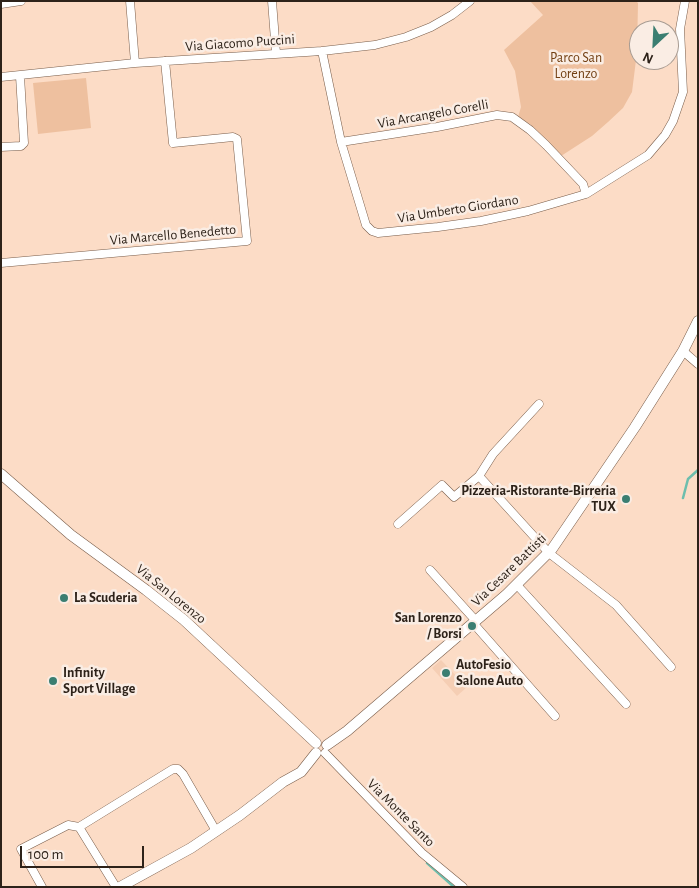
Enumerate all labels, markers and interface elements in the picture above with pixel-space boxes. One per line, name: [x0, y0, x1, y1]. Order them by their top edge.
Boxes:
north arrow: [629, 20, 679, 70]
street label: Via Giacomo Puccini: [185, 31, 295, 55]
text: N: [641, 49, 655, 66]
park label: Parco San Lorenzo: [550, 50, 602, 82]
street label: Via Arcangelo Corelli: [376, 96, 490, 132]
street label: Via Umberto Giordano: [396, 191, 520, 227]
street label: Via Marcello Benedetto: [109, 221, 237, 249]
place label: Pizzeria-Ristorante-Birreria TUX: [461, 483, 616, 516]
marker: Pizzeria-Ristorante-Birreria TUX: [620, 493, 632, 505]
street label: Via Cesare Battisti: [468, 530, 550, 610]
street label: Via San Lorenzo: [133, 561, 209, 627]
place label: La Scuderia: [74, 590, 138, 606]
marker: La Scuderia: [58, 592, 70, 604]
place label: San Lorenzo / Borsi: [395, 610, 462, 642]
marker: San Lorenzo / Borsi: [466, 620, 478, 632]
place label: AutoFesio Salone Auto: [456, 657, 523, 690]
place label: Infinity Sport Village: [63, 665, 135, 698]
marker: AutoFesio Salone Auto: [440, 667, 452, 679]
marker: Infinity Sport Village: [47, 675, 59, 687]
street label: Via Monte Santo: [364, 776, 438, 850]
scale bar: [22, 836, 146, 868]
text: 100 m: [28, 847, 63, 862]

